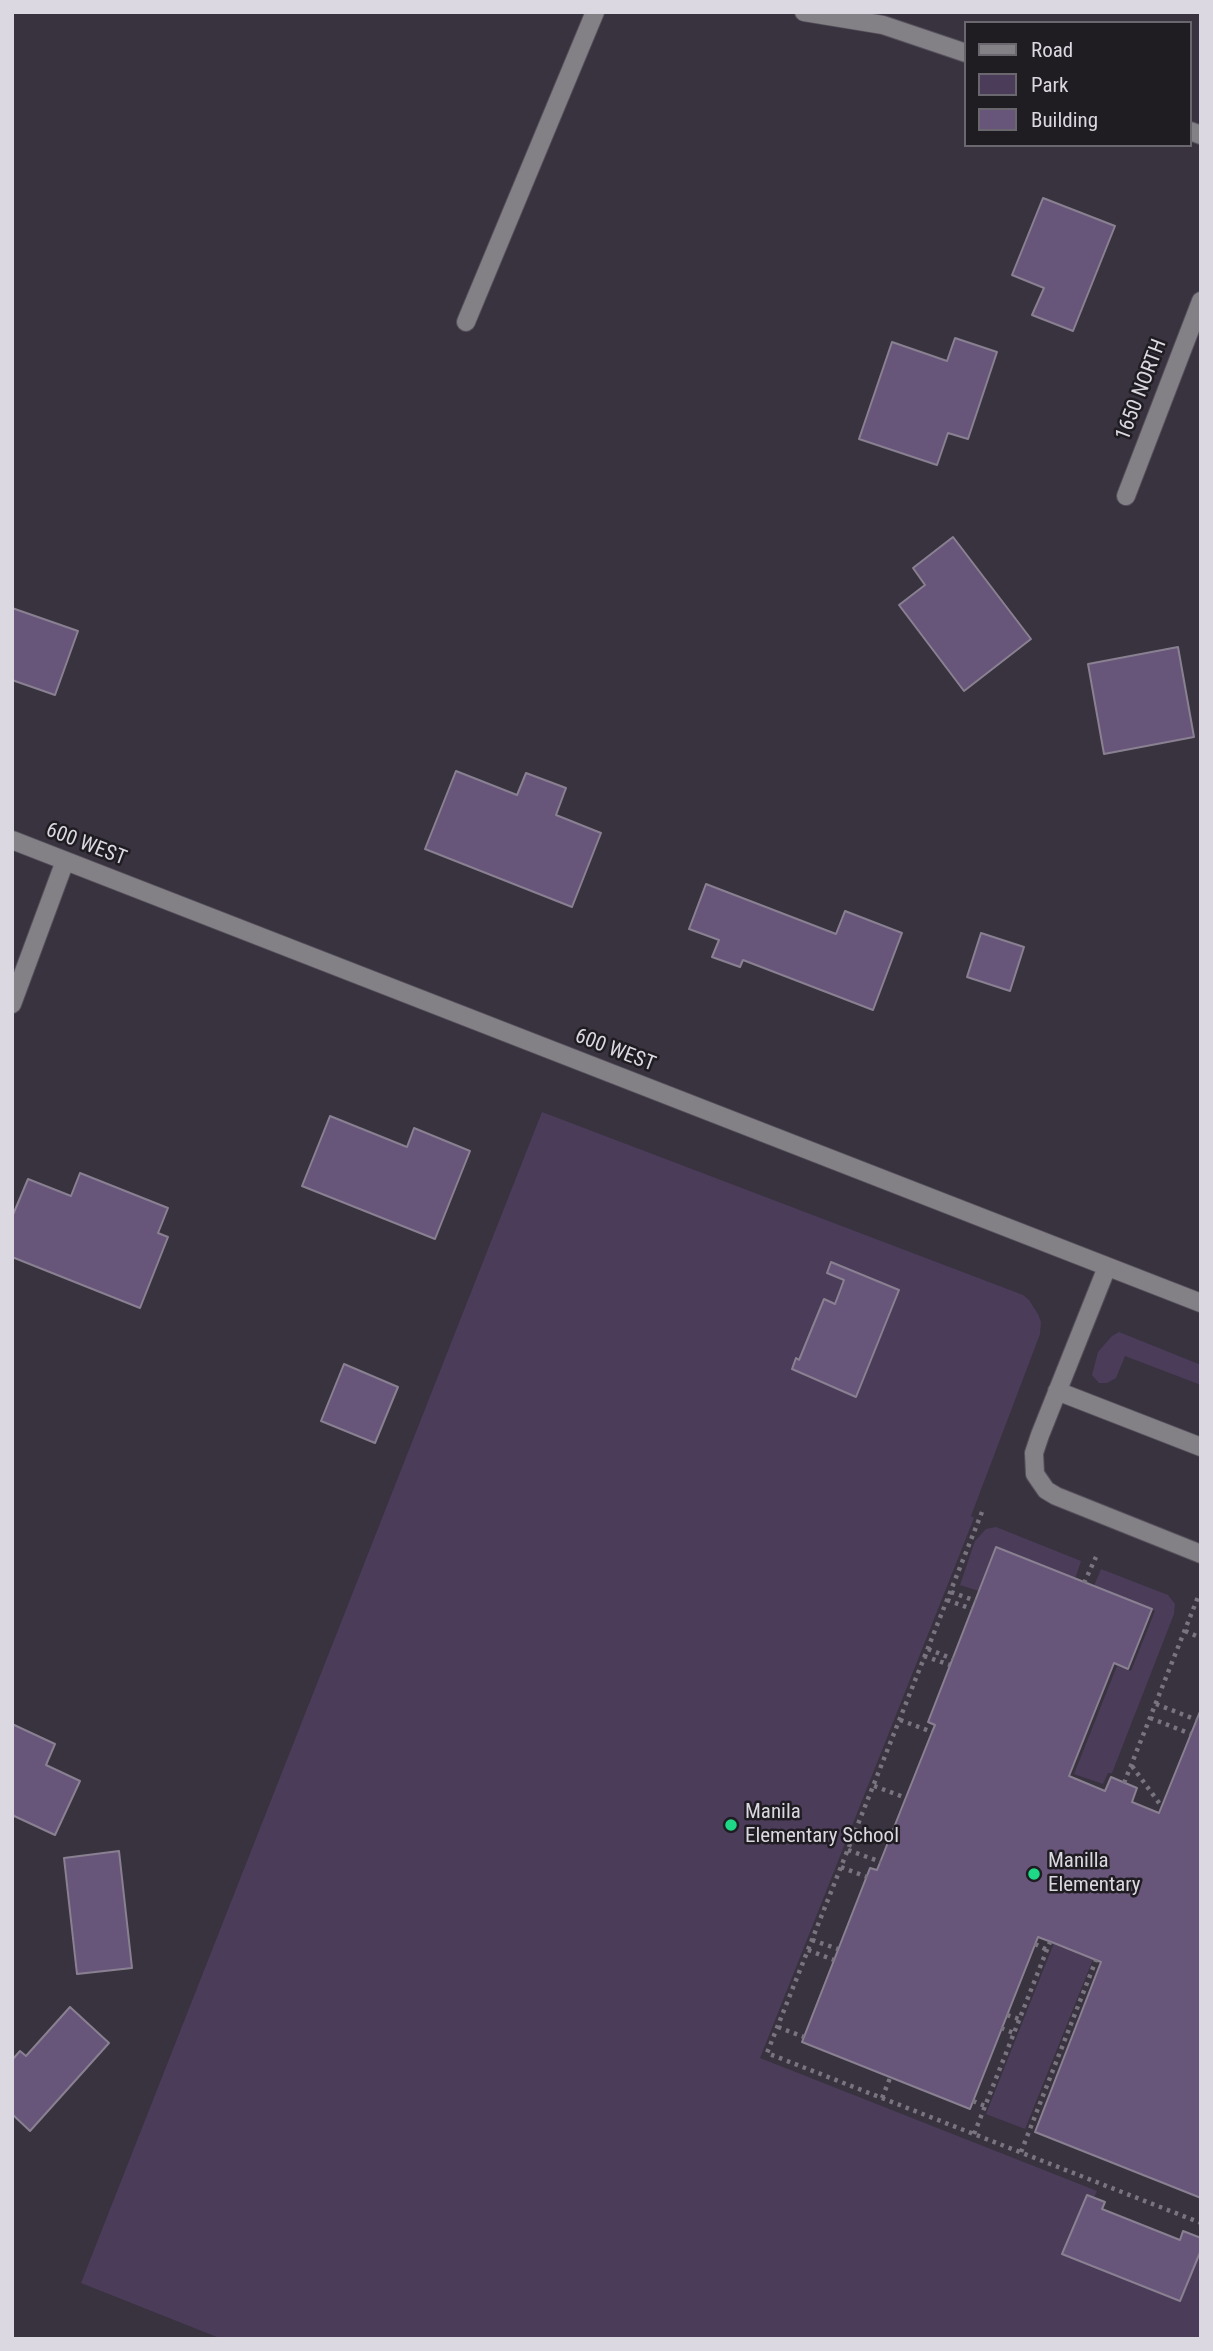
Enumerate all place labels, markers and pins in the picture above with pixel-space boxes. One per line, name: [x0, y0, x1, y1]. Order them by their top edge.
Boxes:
place label: Manila Elementary School: [745, 1800, 899, 1850]
marker: Manila Elementary School: [723, 1817, 739, 1833]
place label: Manilla Elementary: [1048, 1849, 1141, 1899]
marker: Manilla Elementary: [1026, 1866, 1042, 1882]

